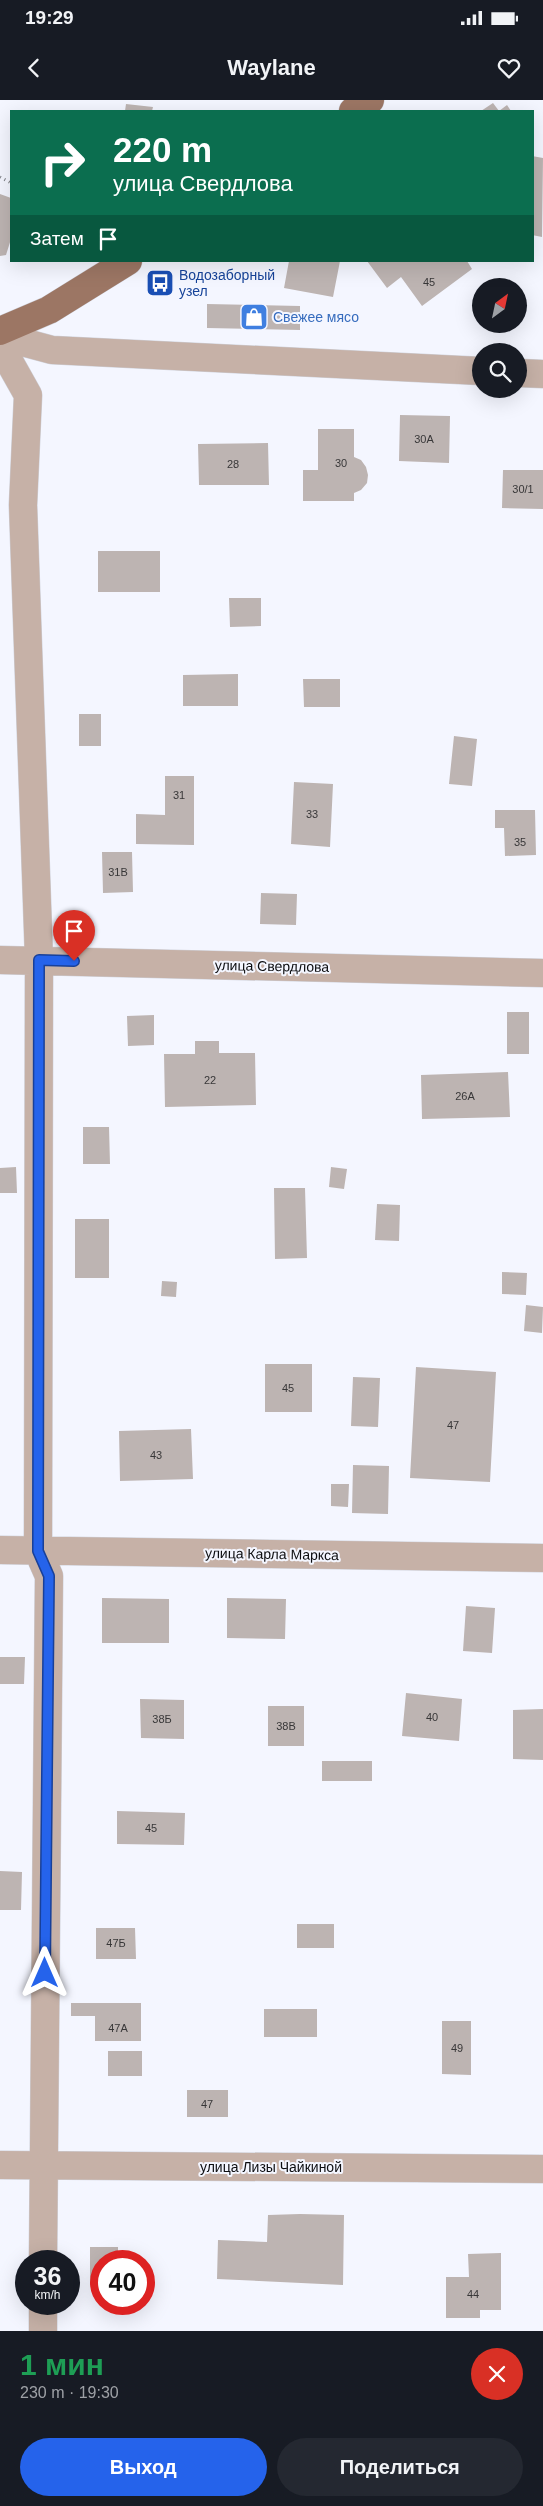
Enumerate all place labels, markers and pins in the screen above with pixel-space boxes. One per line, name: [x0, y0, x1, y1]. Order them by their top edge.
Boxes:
place label: Водозаборный узел: [179, 267, 275, 299]
bus stop icon: Водозаборный узел: [145, 268, 175, 298]
shop icon: Свежее мясо: [239, 302, 269, 332]
place label: Свежее мясо: [273, 309, 359, 325]
pin: [53, 910, 95, 961]

